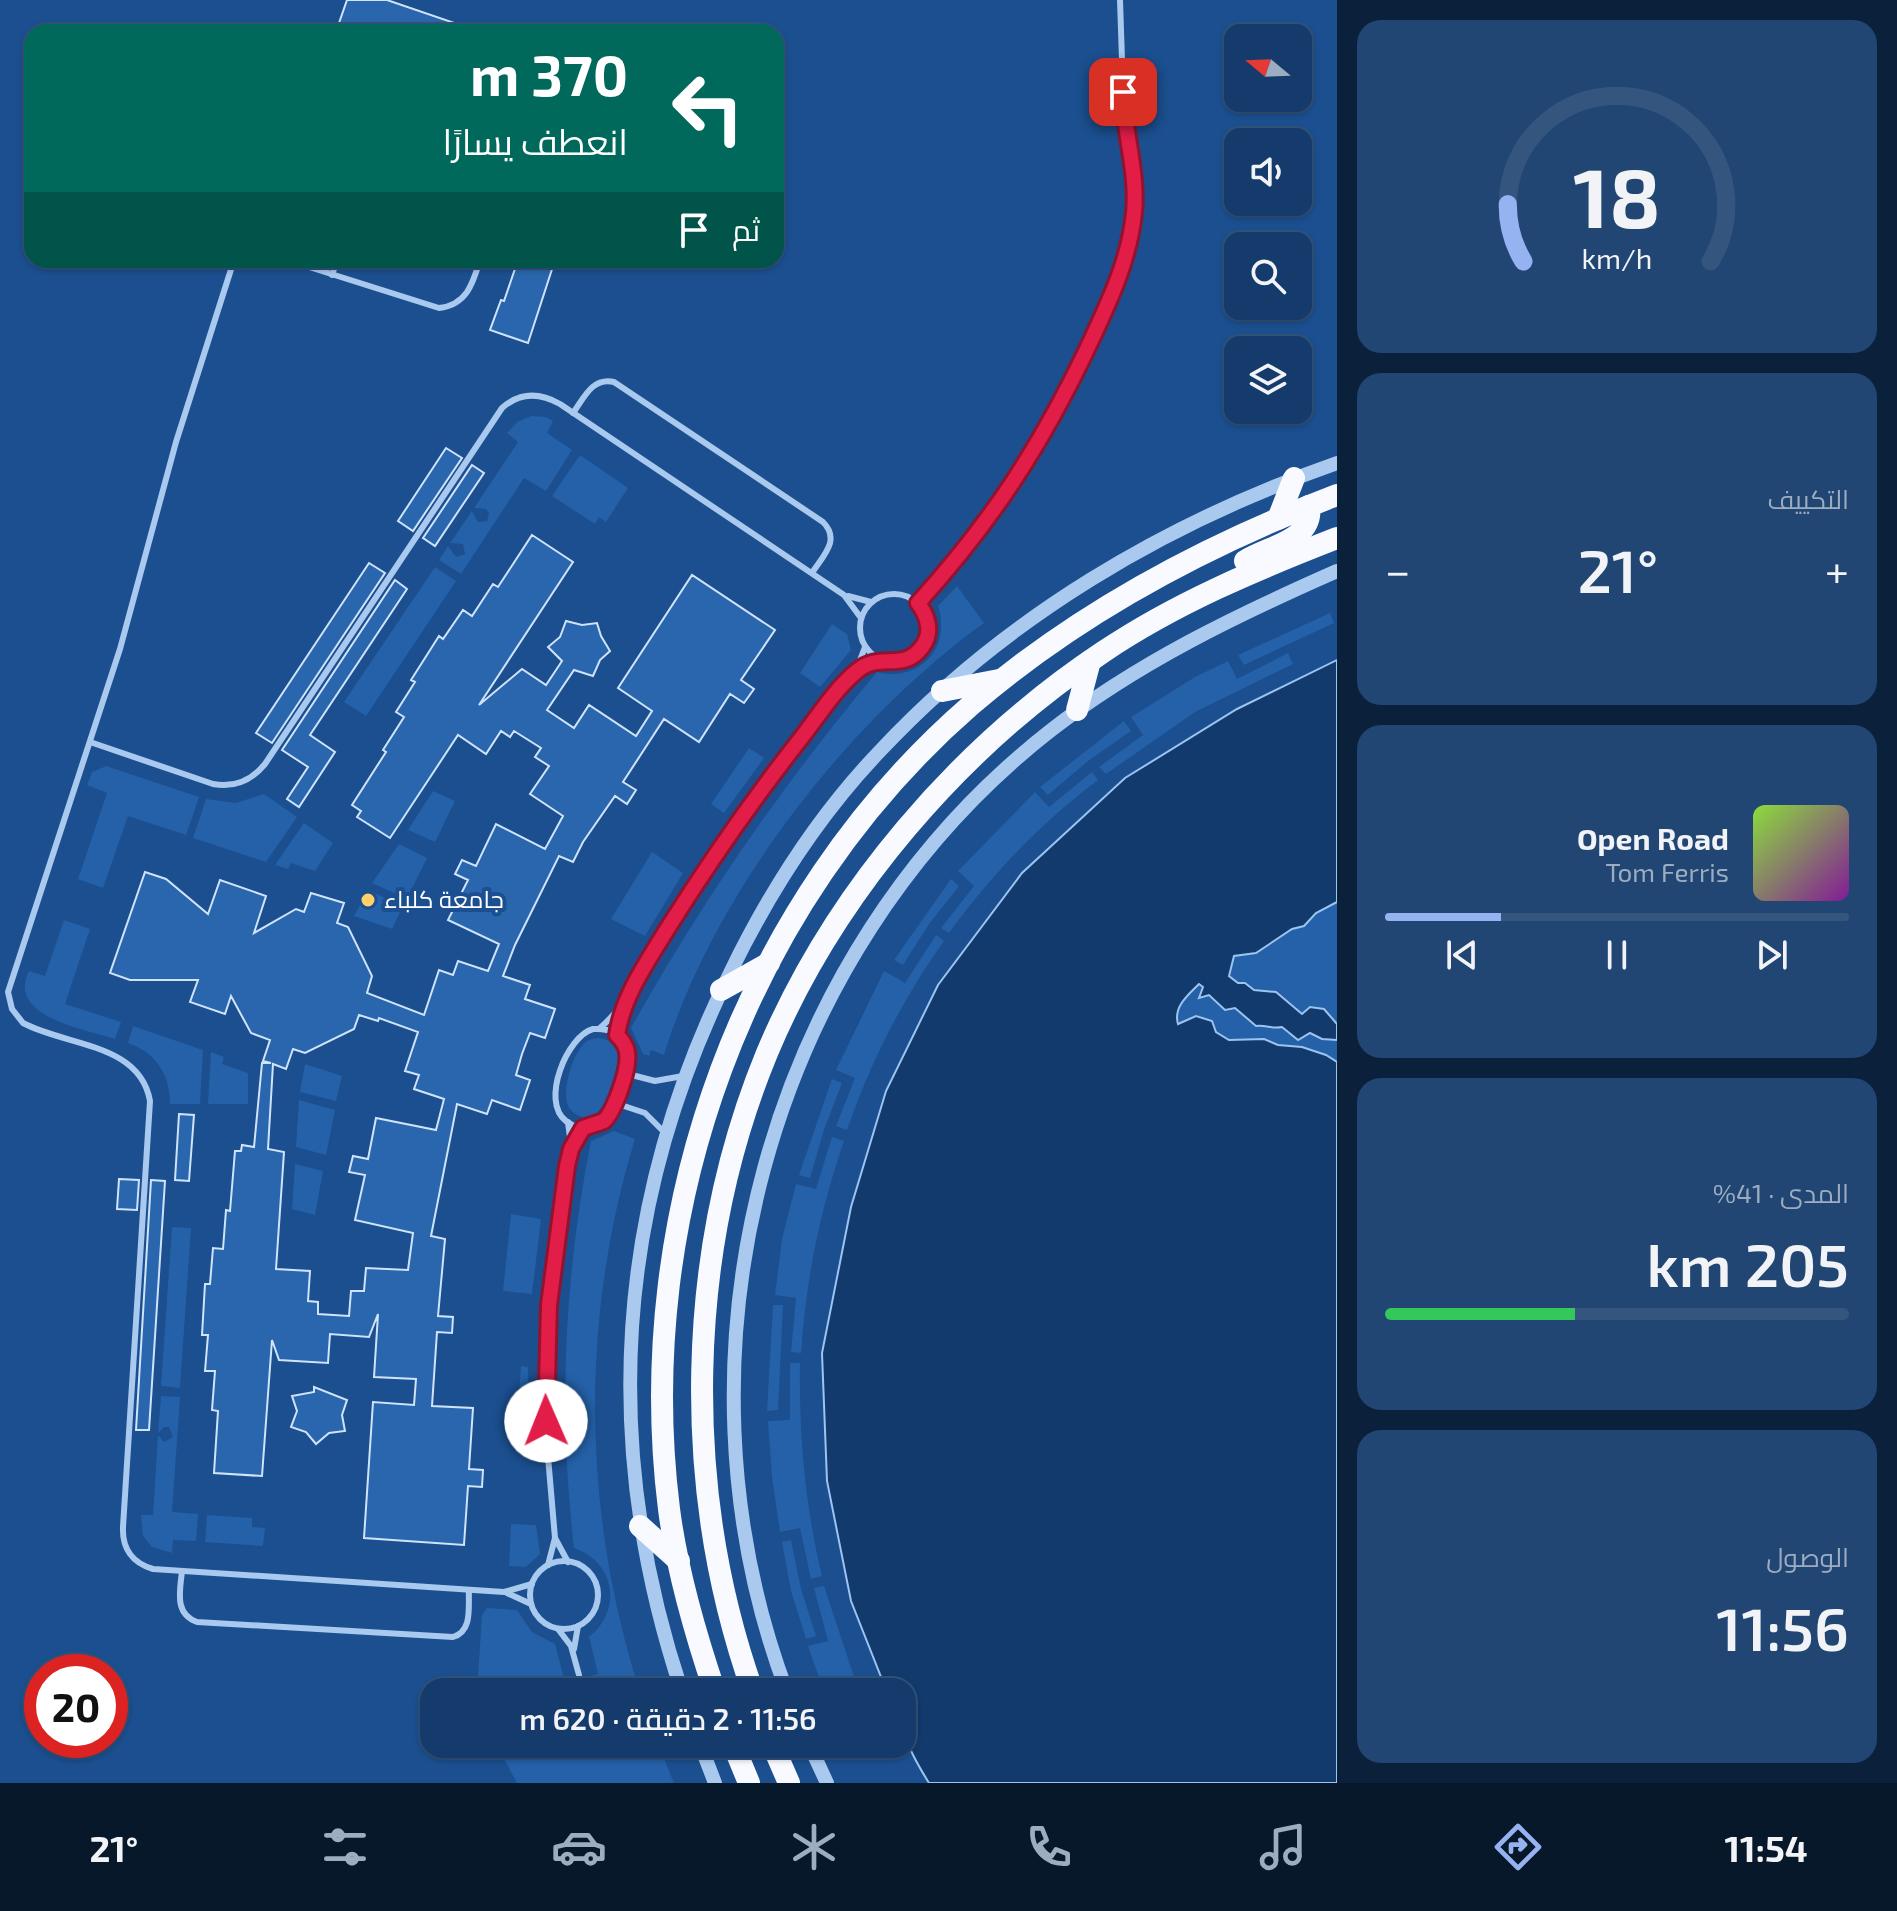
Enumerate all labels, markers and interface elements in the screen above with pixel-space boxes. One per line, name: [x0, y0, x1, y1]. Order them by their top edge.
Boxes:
north arrow: [1224, 24, 1312, 112]
map controls: [1224, 24, 1312, 424]
text: 370 m: [470, 40, 628, 107]
icon: left: [656, 56, 760, 160]
pin: [1089, 58, 1157, 126]
icon: arrive: [1101, 70, 1145, 114]
text: انعطف يسارًا: [442, 119, 628, 162]
button: sound: [1224, 128, 1312, 216]
text: 18: [1573, 145, 1661, 245]
icon: arrive: [672, 208, 716, 252]
text: ثم: [732, 211, 760, 247]
button: search: [1224, 232, 1312, 320]
text: km/h: [1582, 240, 1652, 275]
button: layers: [1224, 336, 1312, 424]
text: التكييف: [1767, 483, 1849, 514]
text: 21°: [1577, 533, 1658, 605]
text: −: [1385, 543, 1411, 596]
text: +: [1825, 543, 1849, 596]
text: Open Road: [1577, 820, 1729, 856]
text: Tom Ferris: [1605, 856, 1729, 887]
place label: جامعة كلباء: [384, 884, 504, 913]
marker: جامعة كلباء: [359, 891, 377, 909]
icon: previous: [1440, 933, 1484, 977]
icon: pause: [1595, 933, 1639, 977]
icon: next: [1750, 933, 1794, 977]
text: المدى · 41%: [1713, 1177, 1849, 1208]
text: 205 km: [1647, 1227, 1849, 1299]
position arrow: [504, 1379, 588, 1463]
text: الوصول: [1766, 1541, 1849, 1572]
text: 11:56: [1716, 1591, 1849, 1663]
speed limit sign: 20: [24, 1654, 128, 1758]
text: 11:56 · 2 دقيقة · 620 m: [519, 1700, 817, 1736]
icon: filters: [317, 1819, 373, 1875]
icon: car: [551, 1819, 607, 1875]
icon: climate: [786, 1819, 842, 1875]
icon: phone: [1021, 1819, 1077, 1875]
icon: music: [1255, 1819, 1311, 1875]
icon: directions: [1490, 1819, 1546, 1875]
text: 21°: [89, 1826, 138, 1869]
text: 11:54: [1725, 1826, 1808, 1869]

